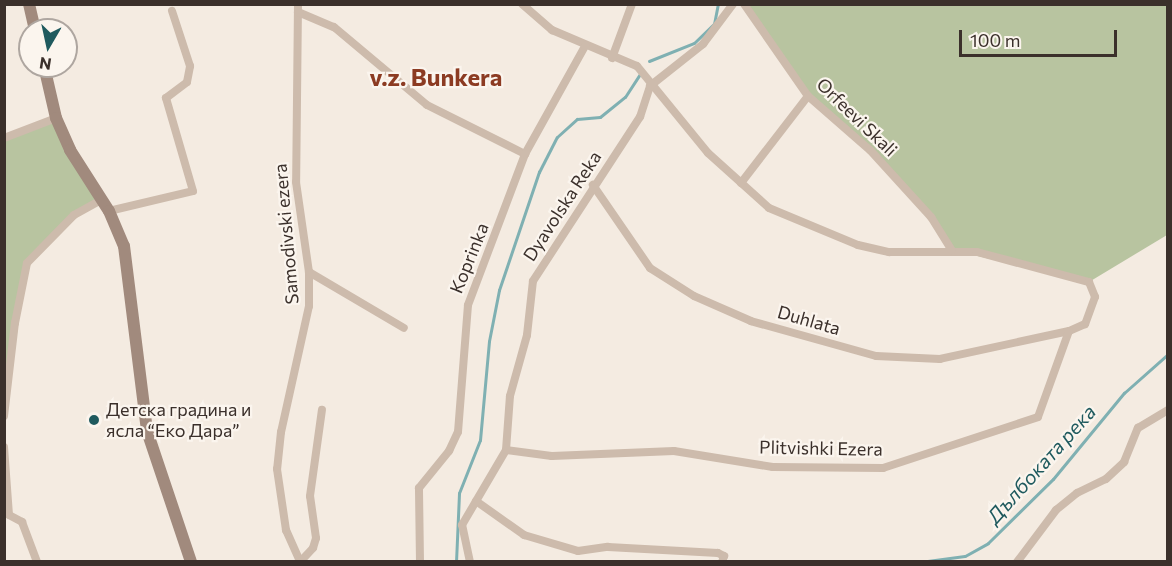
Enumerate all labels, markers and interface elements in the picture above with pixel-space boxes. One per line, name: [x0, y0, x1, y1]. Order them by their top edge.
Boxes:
north arrow: [18, 18, 78, 78]
scale bar: [962, 18, 1120, 56]
text: 100 m: [970, 29, 1020, 51]
text: N: [38, 54, 53, 75]
district label: v.z. Bunkera: [370, 63, 502, 91]
street label: Orfeevi Skali: [812, 73, 902, 161]
street label: Dyavolska Reka: [518, 147, 606, 265]
street label: Samodivski ezera: [269, 163, 303, 305]
street label: Koprinka: [445, 220, 493, 296]
street label: Duhlata: [775, 301, 843, 339]
place label: Детска градина и ясла “Еко Дара”: [106, 399, 251, 442]
water label: Дълбоката река: [981, 400, 1101, 528]
marker: Детска градина и ясла “Еко Дара”: [87, 413, 101, 427]
street label: Plitvishki Ezera: [759, 436, 883, 460]

